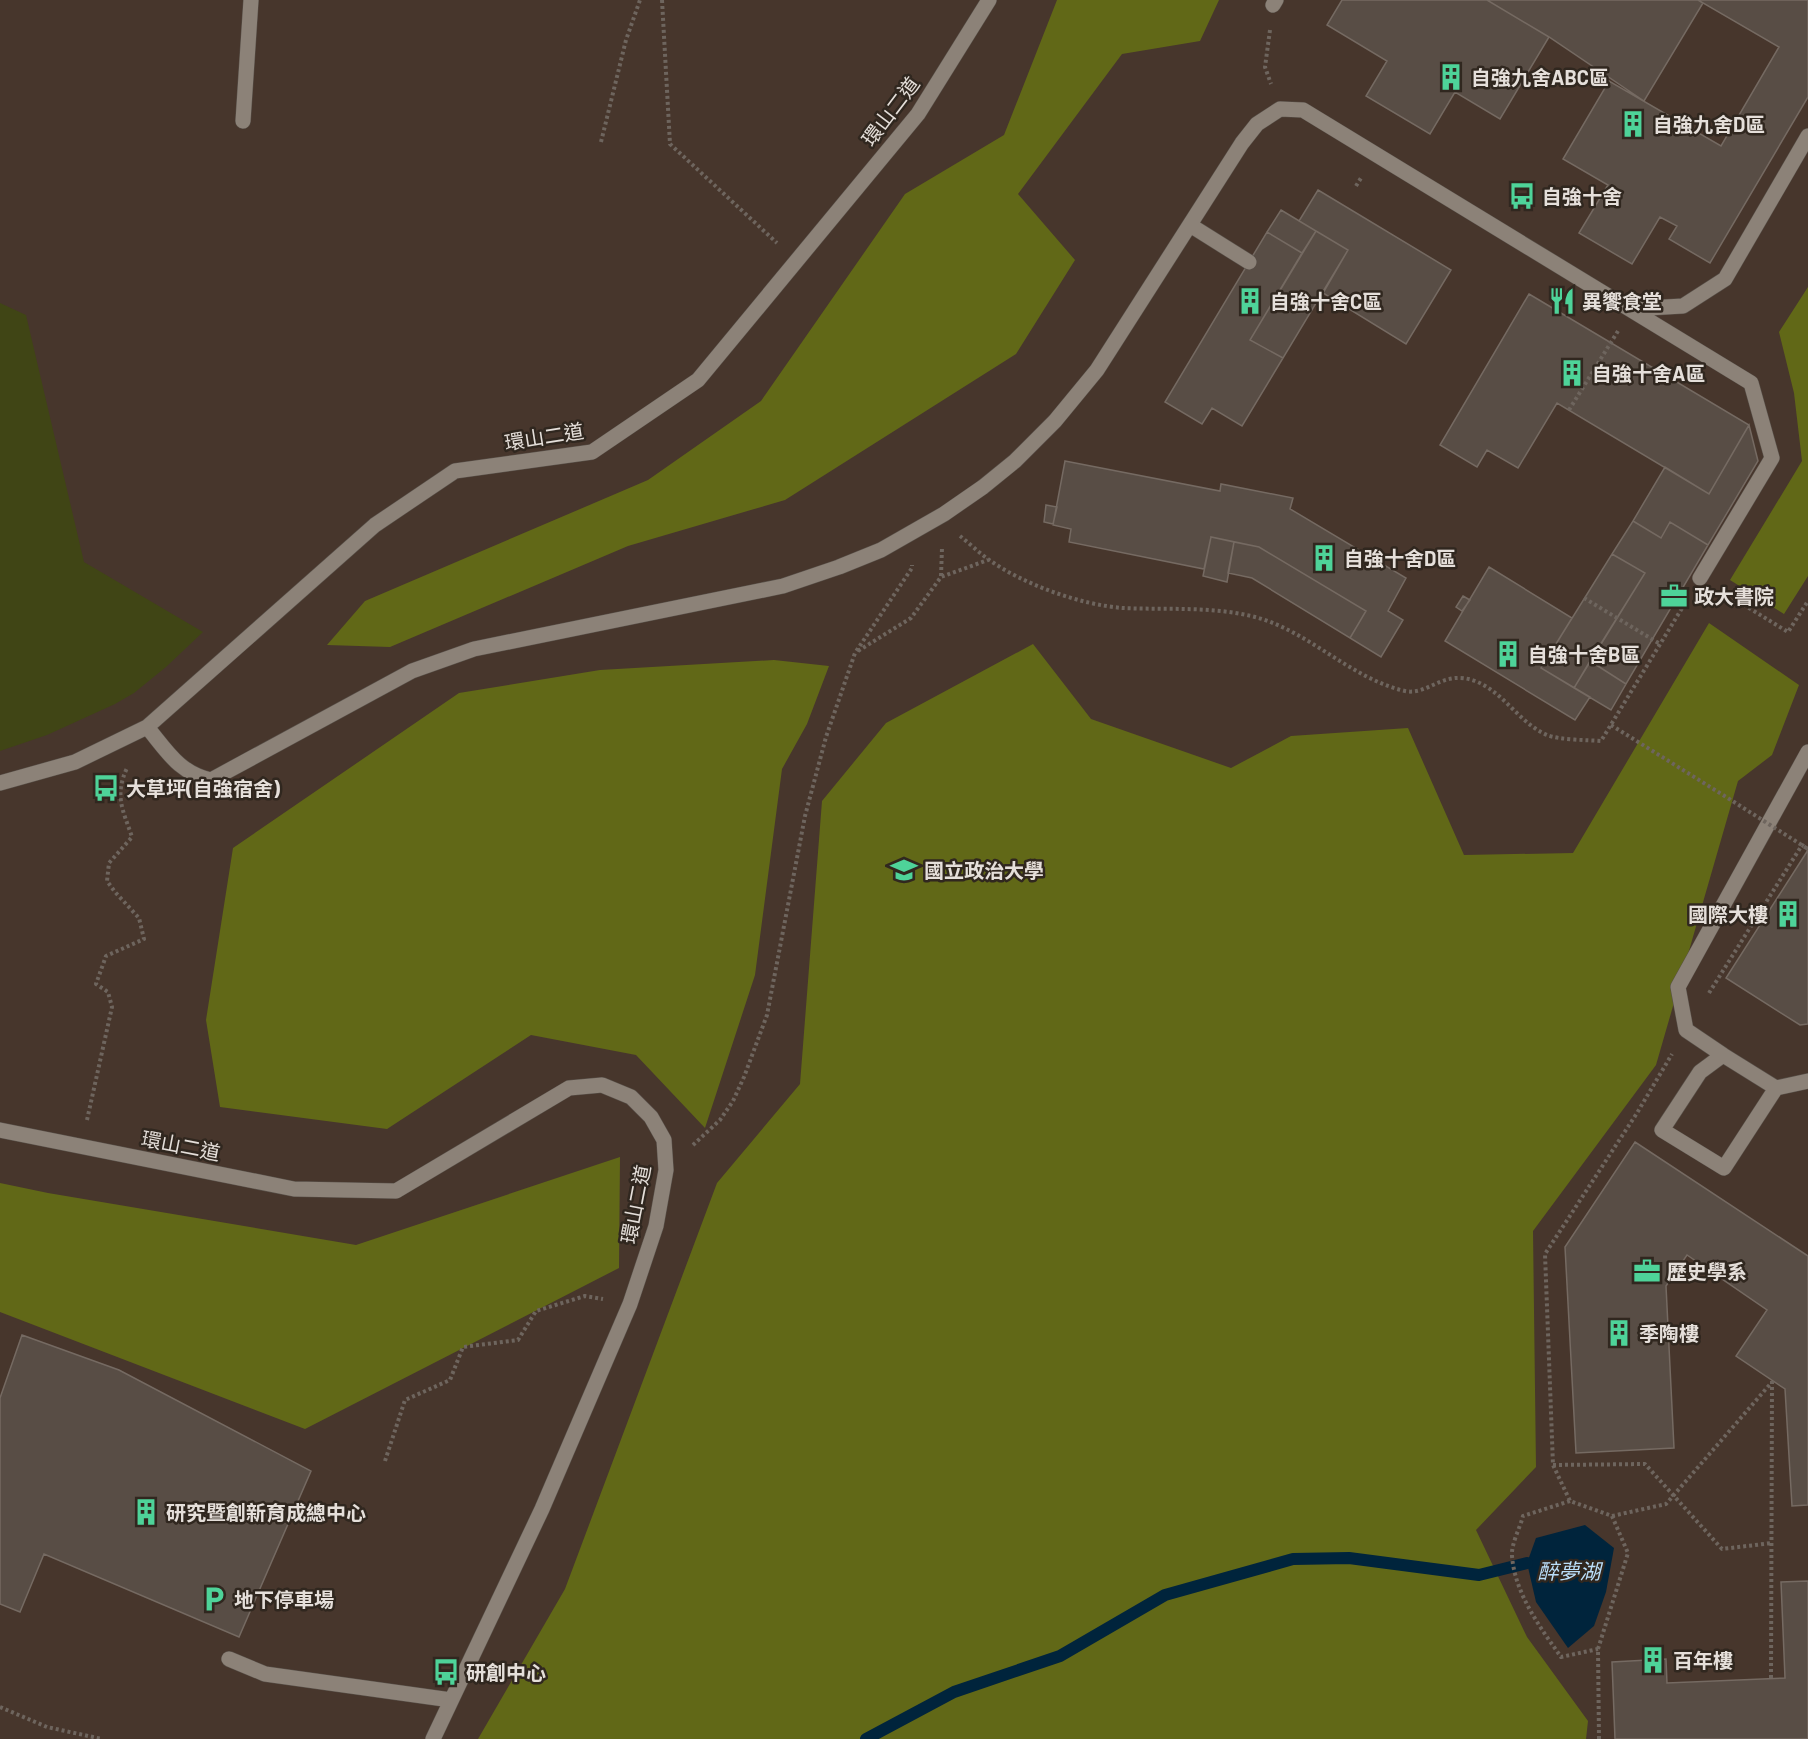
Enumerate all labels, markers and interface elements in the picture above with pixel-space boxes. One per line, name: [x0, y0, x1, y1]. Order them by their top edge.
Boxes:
building icon: 自強九舍ABC區: [1436, 62, 1466, 92]
place label: 自強九舍ABC區: [1471, 65, 1609, 89]
street label: 環山二道: [856, 72, 924, 150]
building icon: 自強九舍D區: [1618, 109, 1648, 139]
place label: 自強九舍D區: [1653, 112, 1765, 136]
bus stop icon: 自強十舍: [1507, 181, 1537, 211]
place label: 自強十舍: [1542, 184, 1622, 208]
building icon: 自強十舍C區: [1235, 286, 1265, 316]
restaurant icon: 異饗食堂: [1547, 286, 1577, 316]
place label: 自強十舍C區: [1270, 289, 1382, 313]
place label: 異饗食堂: [1582, 289, 1662, 313]
building icon: 自強十舍A區: [1557, 358, 1587, 388]
place label: 自強十舍A區: [1592, 361, 1705, 385]
street label: 環山二道: [503, 418, 585, 454]
building icon: 自強十舍D區: [1309, 543, 1339, 573]
place label: 自強十舍D區: [1344, 546, 1456, 570]
office icon: 政大書院: [1659, 581, 1689, 611]
place label: 政大書院: [1694, 584, 1774, 608]
building icon: 自強十舍B區: [1493, 639, 1523, 669]
place label: 自強十舍B區: [1528, 642, 1640, 666]
bus stop icon: 大草坪(自強宿舍): [91, 773, 121, 803]
place label: 大草坪(自強宿舍): [126, 776, 280, 800]
school or university icon: 國立政治大學: [889, 855, 919, 885]
place label: 國立政治大學: [924, 858, 1044, 882]
building icon: 國際大樓: [1773, 899, 1803, 929]
place label: 國際大樓: [1688, 902, 1768, 926]
street label: 環山二道: [139, 1126, 223, 1164]
street label: 環山二道: [616, 1162, 654, 1246]
office icon: 歷史學系: [1632, 1256, 1662, 1286]
place label: 歷史學系: [1667, 1259, 1747, 1283]
building icon: 季陶樓: [1604, 1318, 1634, 1348]
place label: 季陶樓: [1639, 1321, 1699, 1345]
building icon: 研究暨創新育成總中心: [131, 1497, 161, 1527]
place label: 研究暨創新育成總中心: [166, 1500, 366, 1524]
water label: 醉夢湖: [1538, 1558, 1603, 1583]
parking icon: 地下停車場: [199, 1584, 229, 1614]
place label: 地下停車場: [234, 1587, 334, 1611]
building icon: 百年樓: [1638, 1645, 1668, 1675]
place label: 百年樓: [1673, 1648, 1733, 1672]
bus stop icon: 研創中心: [431, 1657, 461, 1687]
place label: 研創中心: [466, 1660, 546, 1684]

